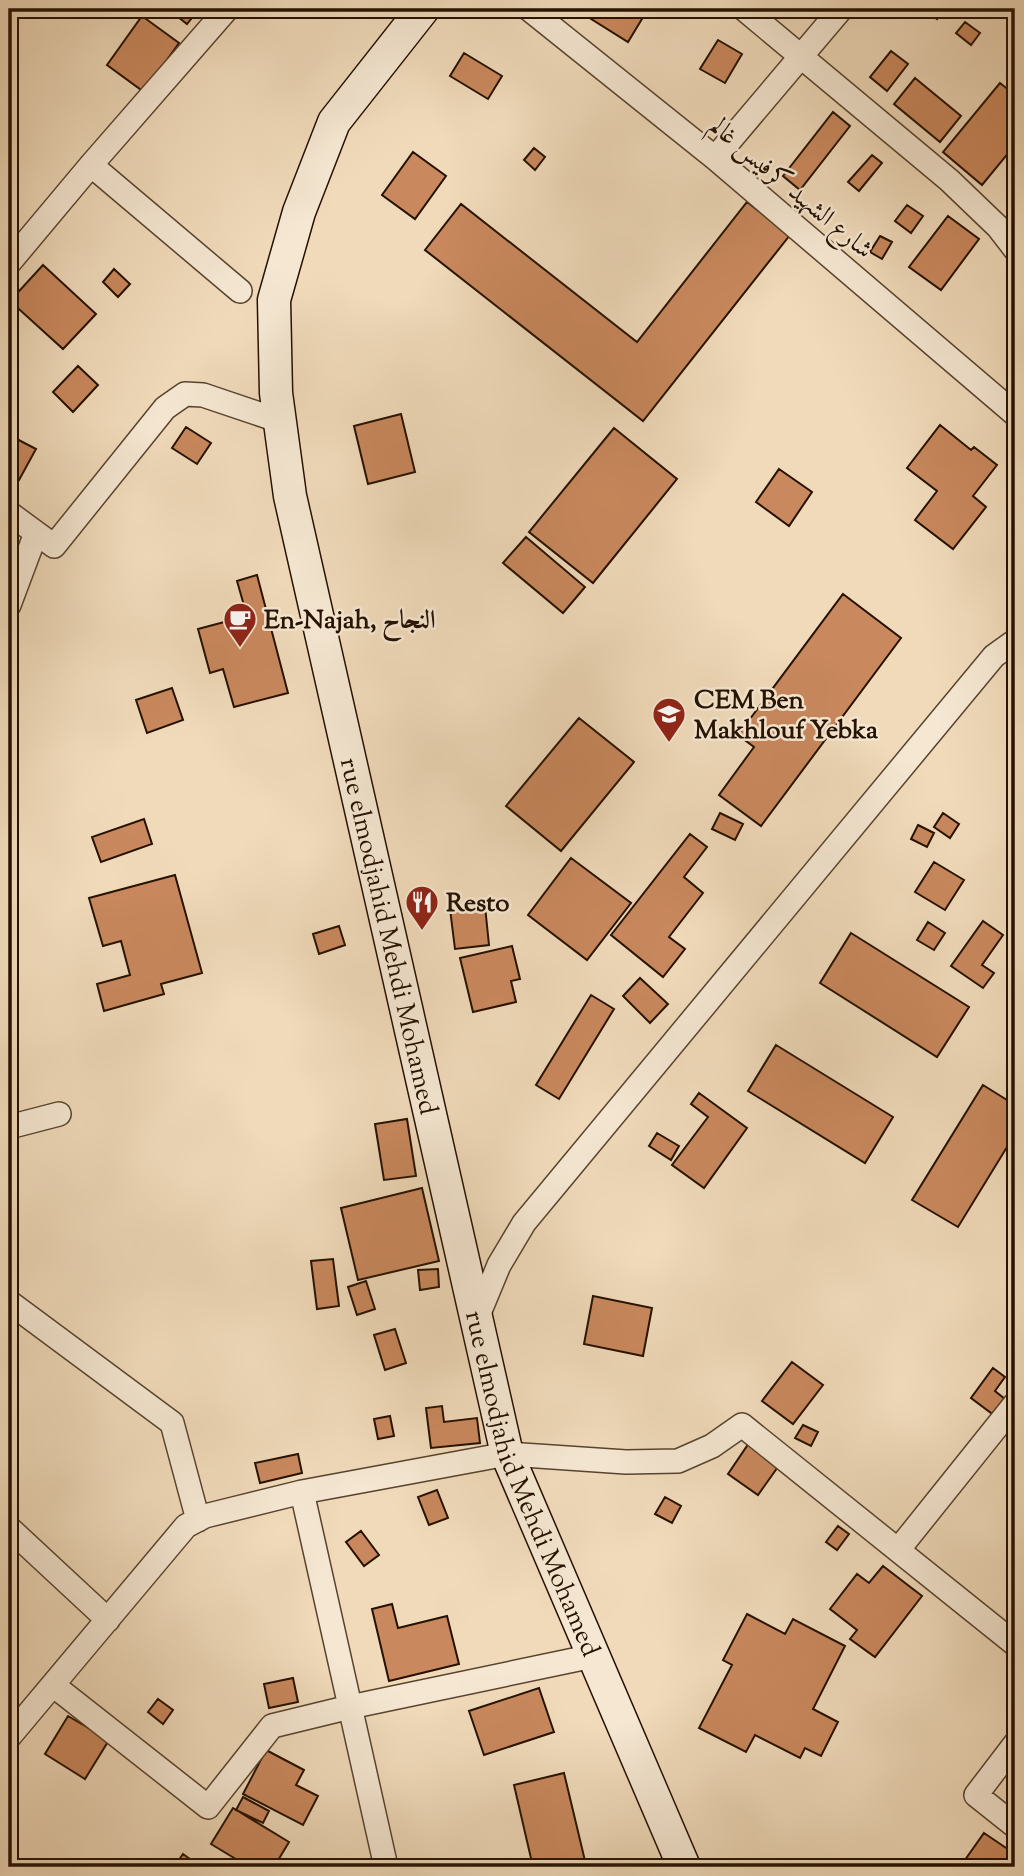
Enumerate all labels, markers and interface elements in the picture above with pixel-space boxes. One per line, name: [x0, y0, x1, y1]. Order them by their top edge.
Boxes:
street label: شارع الشهيد كرفيس غالم: [699, 109, 880, 270]
cafe icon: En-Najah, النجاح: [221, 600, 259, 649]
place label: En-Najah, النجاح: [264, 603, 436, 642]
place label: CEM Ben Makhlouf Yebka: [694, 683, 878, 750]
school or university icon: CEM Ben Makhlouf Yebka: [650, 695, 688, 744]
street label: rue elmodjahid Mehdi Mohamed: [329, 755, 446, 1119]
restaurant icon: Resto: [403, 883, 441, 932]
place label: Resto: [446, 886, 509, 923]
street label: rue elmodjahid Mehdi Mohamed: [454, 1308, 608, 1663]

